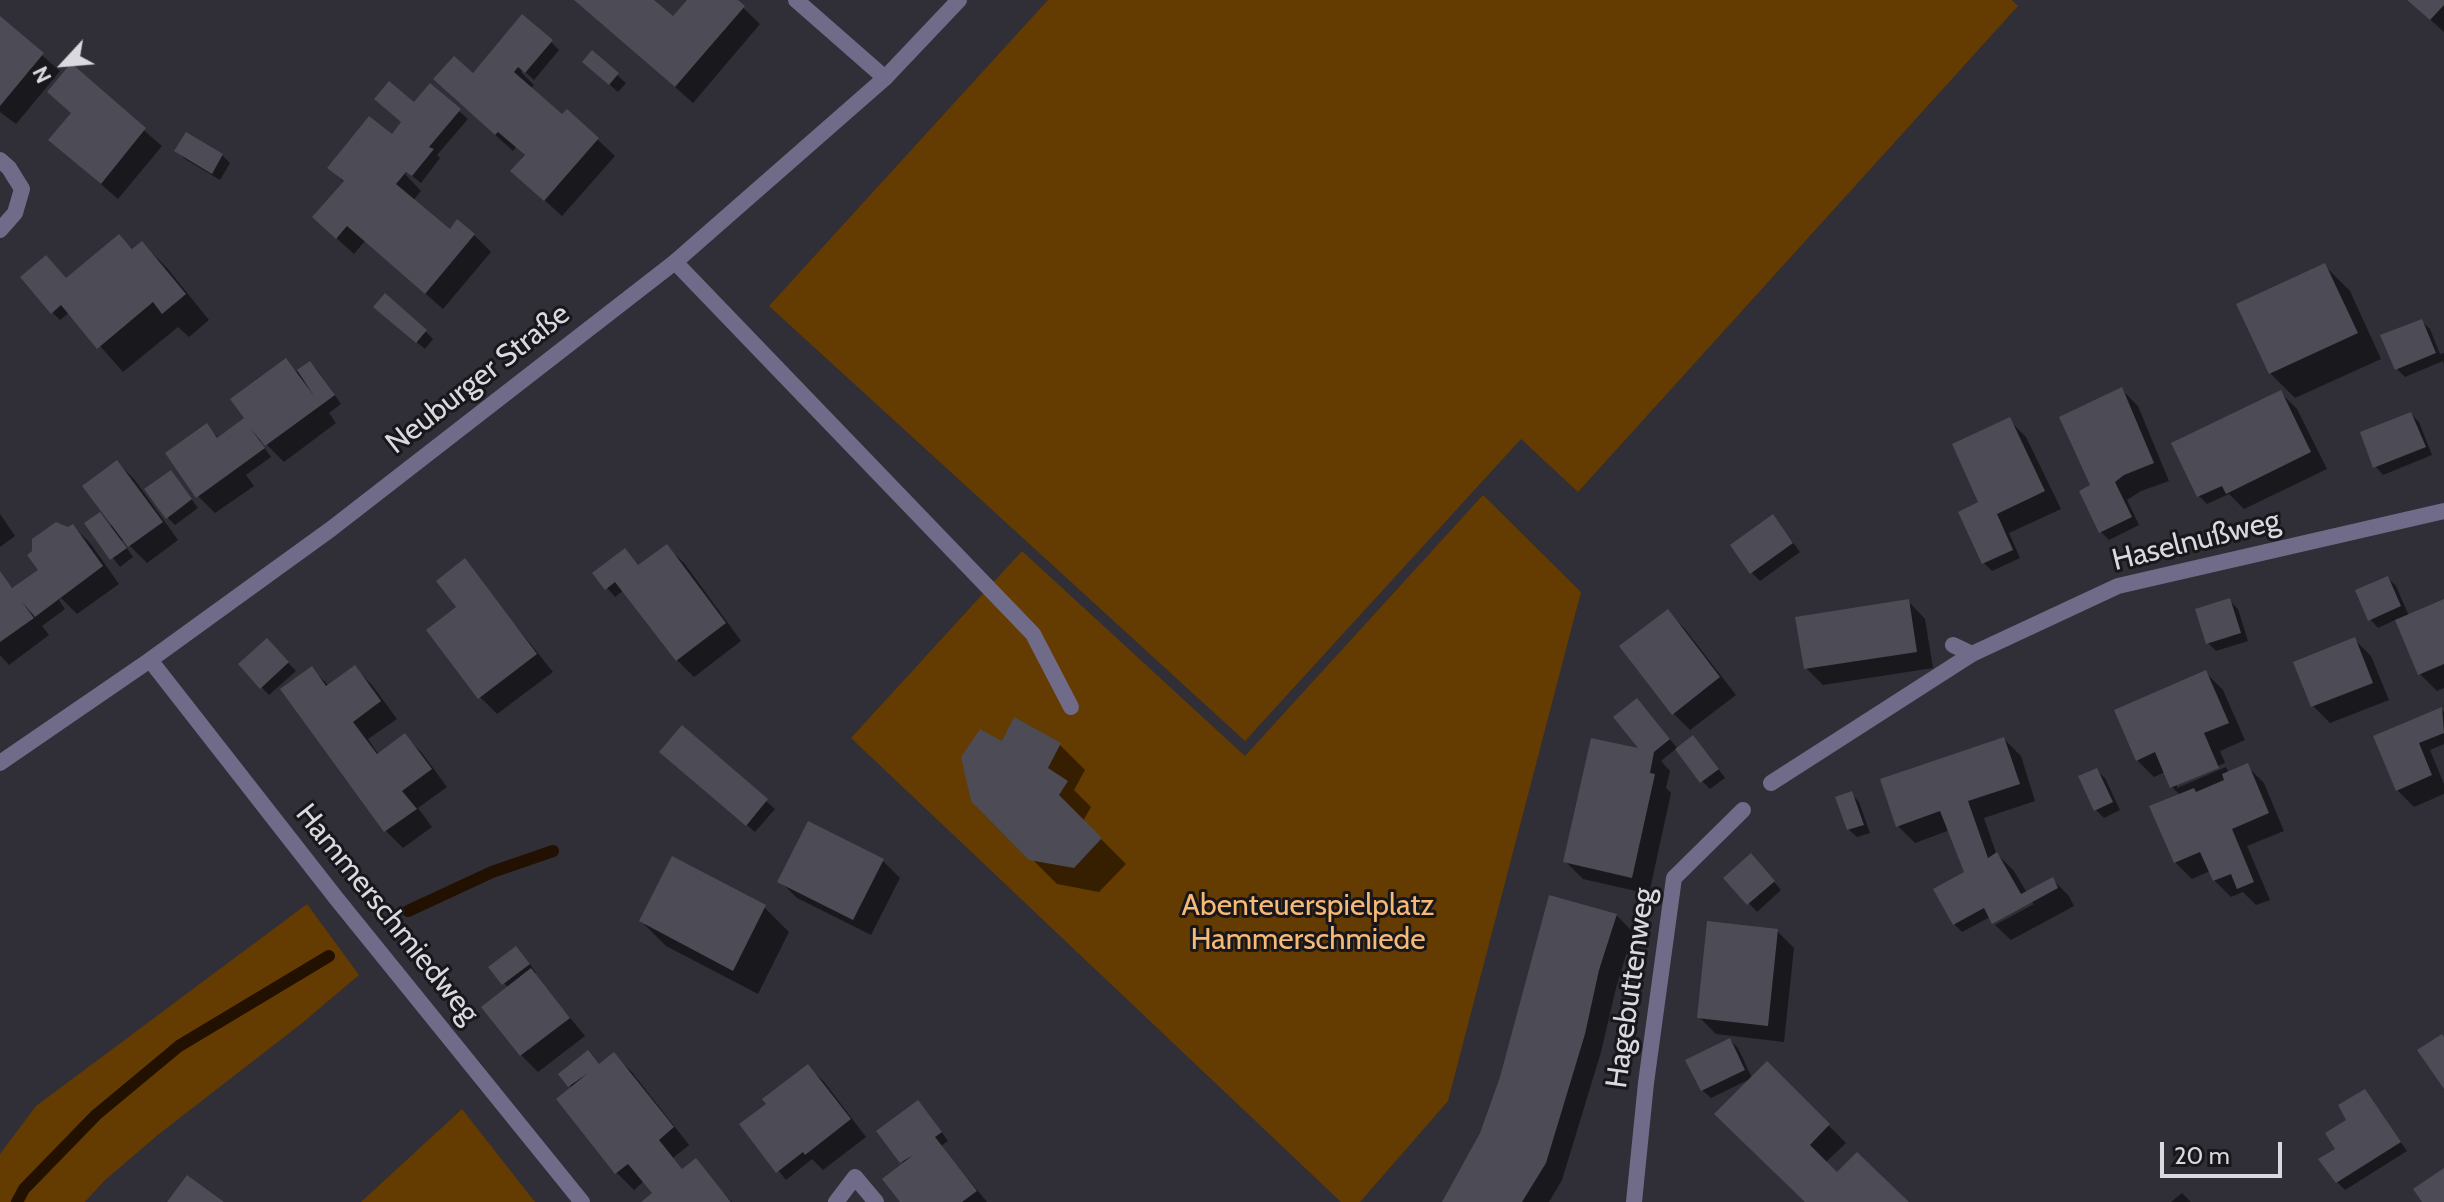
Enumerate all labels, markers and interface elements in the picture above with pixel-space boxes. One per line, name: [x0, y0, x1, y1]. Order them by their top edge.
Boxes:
north arrow: [24, 24, 104, 104]
text: N: [26, 62, 58, 88]
street label: Neuburger Straße: [379, 296, 577, 462]
street label: Haselnußweg: [2108, 503, 2284, 579]
street label: Hammerschmiedweg: [288, 797, 486, 1031]
street label: Hagebuttenweg: [1599, 886, 1663, 1090]
park label: Abenteuerspielplatz Hammerschmiede: [1182, 888, 1434, 958]
scale bar: [2164, 1126, 2286, 1176]
text: 20 m: [2174, 1141, 2230, 1170]

